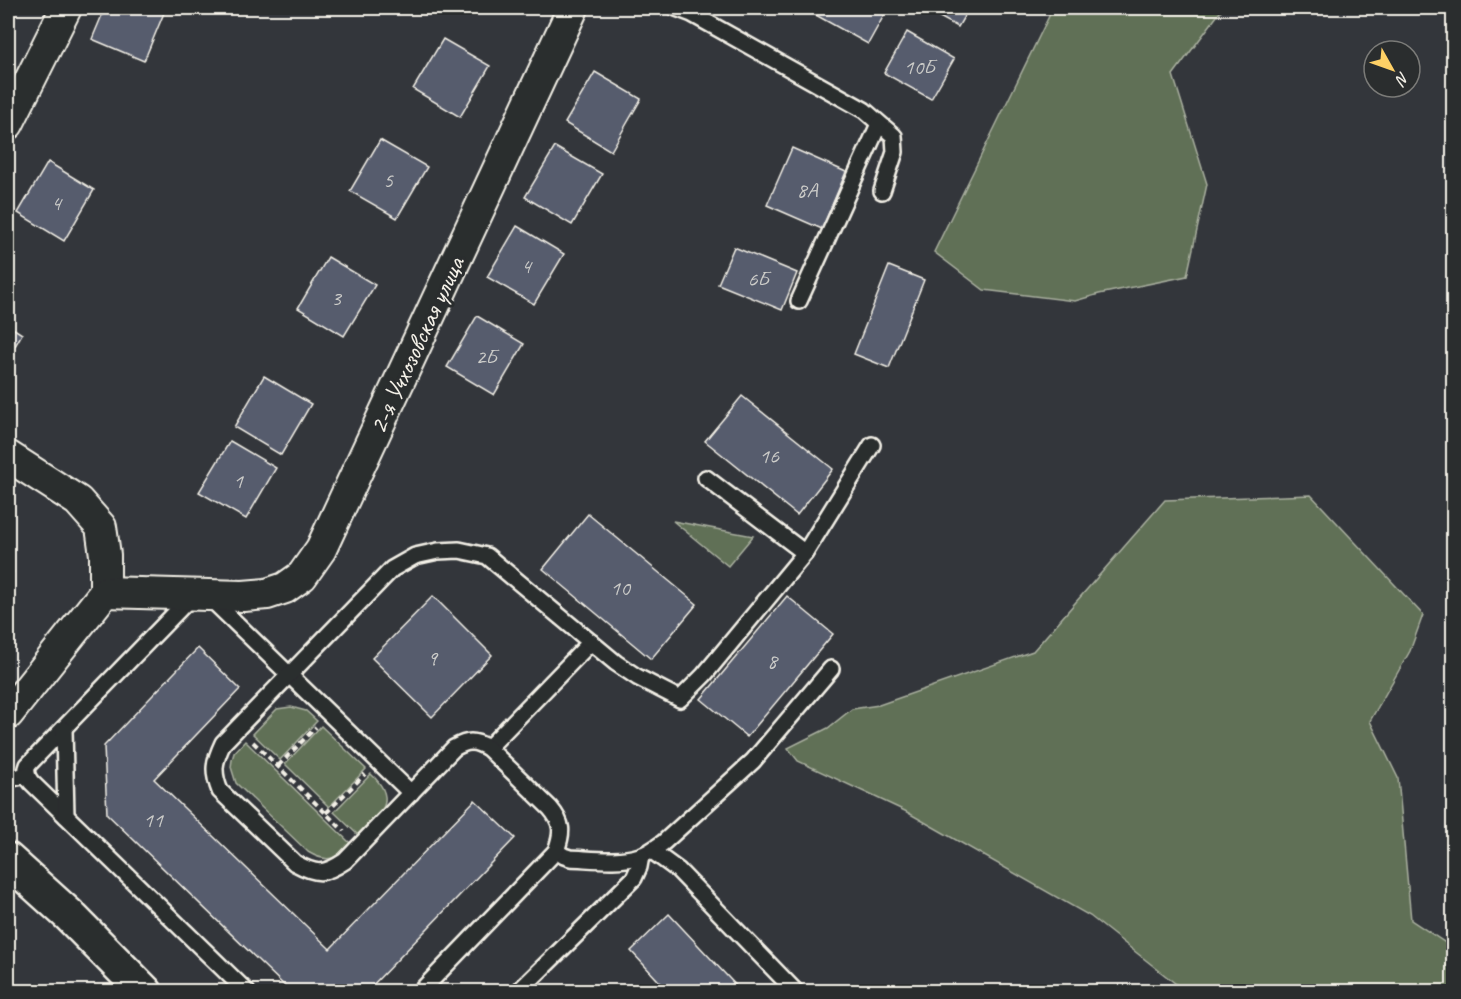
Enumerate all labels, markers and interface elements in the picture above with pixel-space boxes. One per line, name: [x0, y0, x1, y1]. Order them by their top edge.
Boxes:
north arrow: [1362, 39, 1422, 99]
house number: 10Б: [904, 53, 938, 81]
text: N: [1390, 68, 1414, 91]
house number: 5: [383, 166, 394, 194]
house number: 8А: [797, 176, 818, 204]
house number: 4: [51, 189, 63, 217]
street label: 2-я Учхозовская улица: [361, 250, 473, 439]
house number: 4: [521, 252, 533, 280]
house number: 6Б: [747, 265, 772, 293]
house number: 3: [331, 284, 343, 312]
house number: 2Б: [475, 343, 500, 371]
house number: 16: [759, 442, 780, 470]
house number: 1: [233, 467, 244, 495]
house number: 10: [610, 574, 632, 602]
house number: 9: [427, 644, 439, 672]
house number: 8: [767, 647, 779, 675]
house number: 11: [143, 806, 164, 834]

